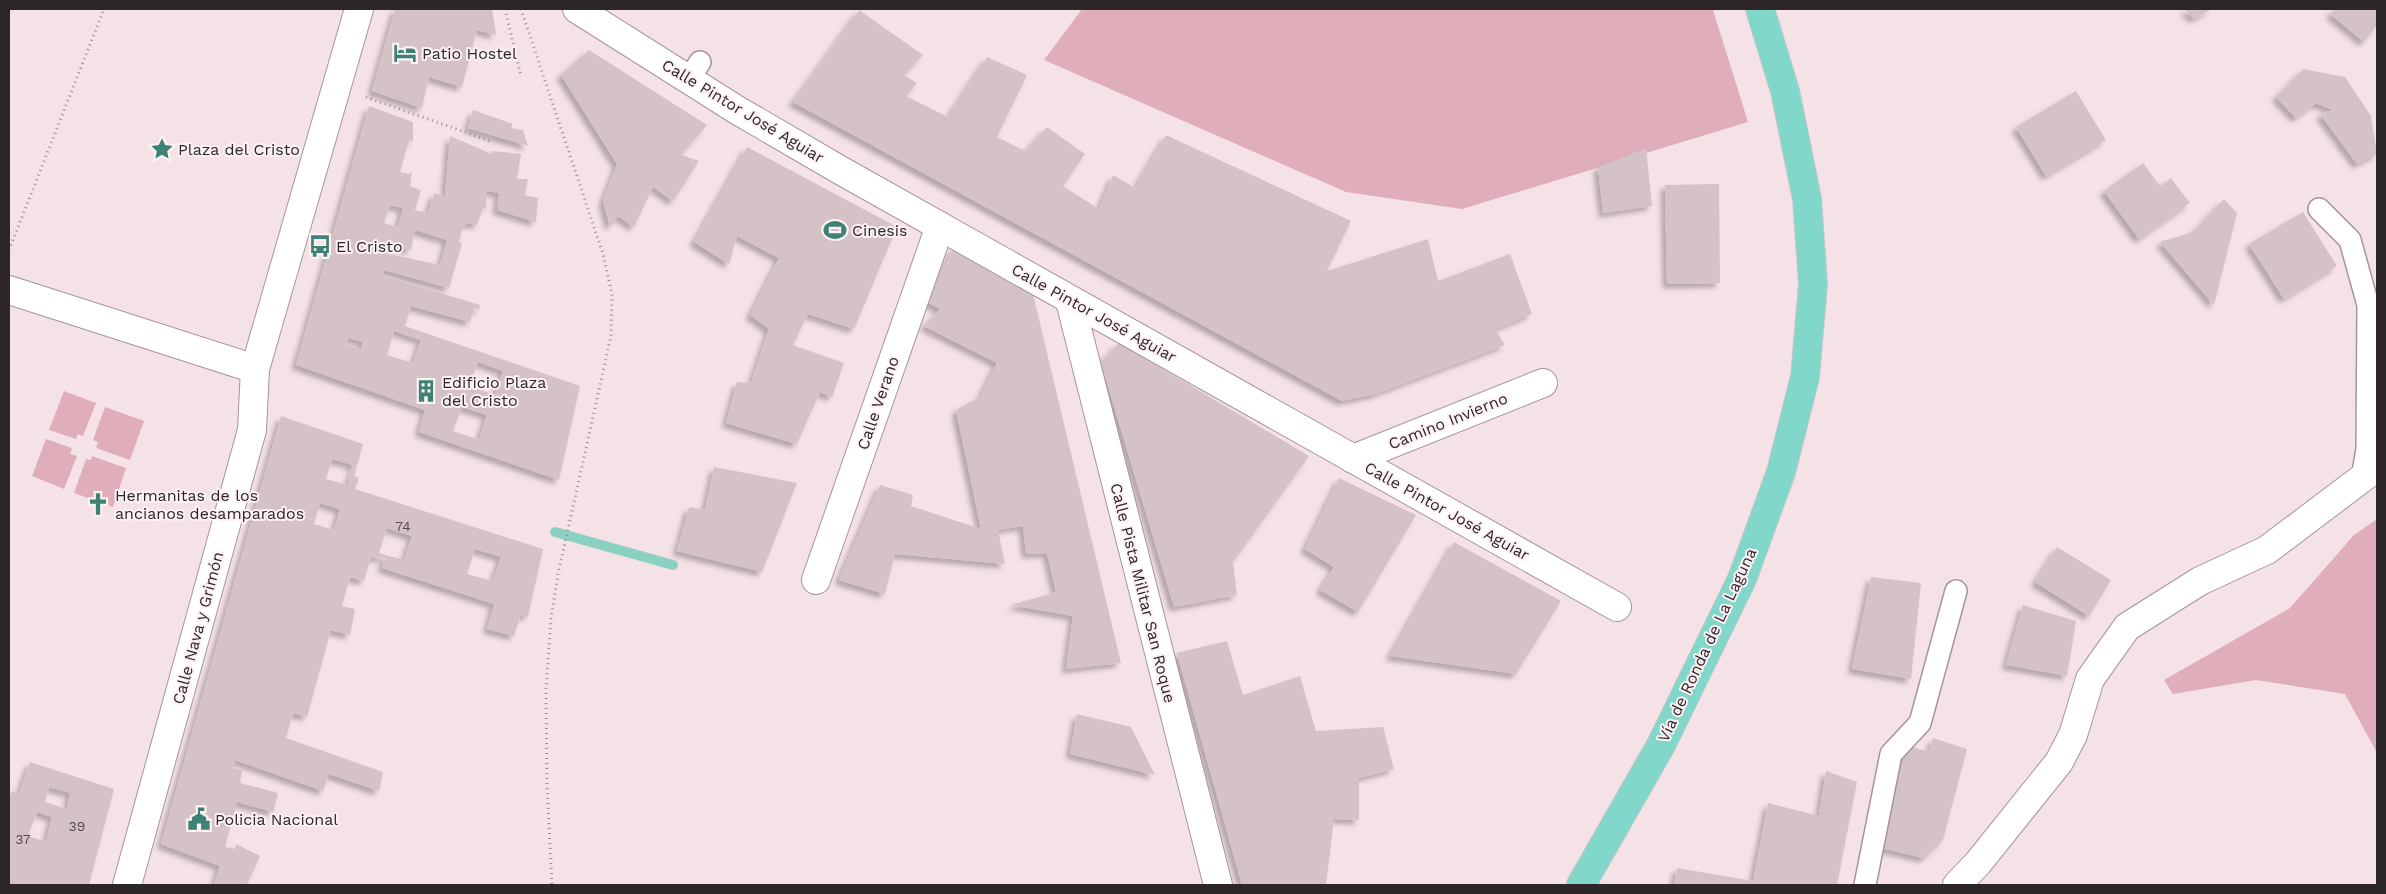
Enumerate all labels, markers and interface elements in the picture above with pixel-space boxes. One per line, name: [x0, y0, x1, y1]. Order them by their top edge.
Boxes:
hotel icon: Patio Hostel: [392, 40, 418, 66]
place label: Patio Hostel: [422, 44, 517, 63]
street label: Calle Pintor José Aguiar: [659, 55, 828, 167]
place icon: Plaza del Cristo: [149, 136, 175, 162]
place label: Plaza del Cristo: [178, 140, 300, 159]
sports icon: Cinesis: [822, 217, 848, 243]
place label: Cinesis: [852, 221, 908, 240]
bus stop icon: El Cristo: [307, 233, 333, 259]
place label: El Cristo: [336, 237, 403, 256]
street label: Calle Pintor José Aguiar: [1008, 260, 1180, 367]
street label: Calle Verano: [853, 354, 903, 452]
place label: Edificio Plaza del Cristo: [442, 373, 546, 410]
building icon: Edificio Plaza del Cristo: [413, 378, 439, 404]
street label: Camino Invierno: [1386, 388, 1510, 454]
street label: Calle Pintor José Aguiar: [1361, 458, 1533, 565]
street label: Calle Pista Militar San Roque: [1106, 481, 1180, 705]
place label: Hermanitas de los ancianos desamparados: [115, 486, 304, 523]
church icon: Hermanitas de los ancianos desamparados: [85, 491, 111, 517]
house number: 74: [395, 518, 411, 534]
street label: Vía de Ronda de La Laguna: [1654, 545, 1760, 745]
street label: Calle Nava y Grimón: [168, 550, 228, 706]
public building icon: Policia Nacional: [186, 806, 212, 832]
place label: Policia Nacional: [215, 810, 338, 829]
house number: 39: [69, 818, 85, 834]
house number: 37: [15, 831, 31, 847]

